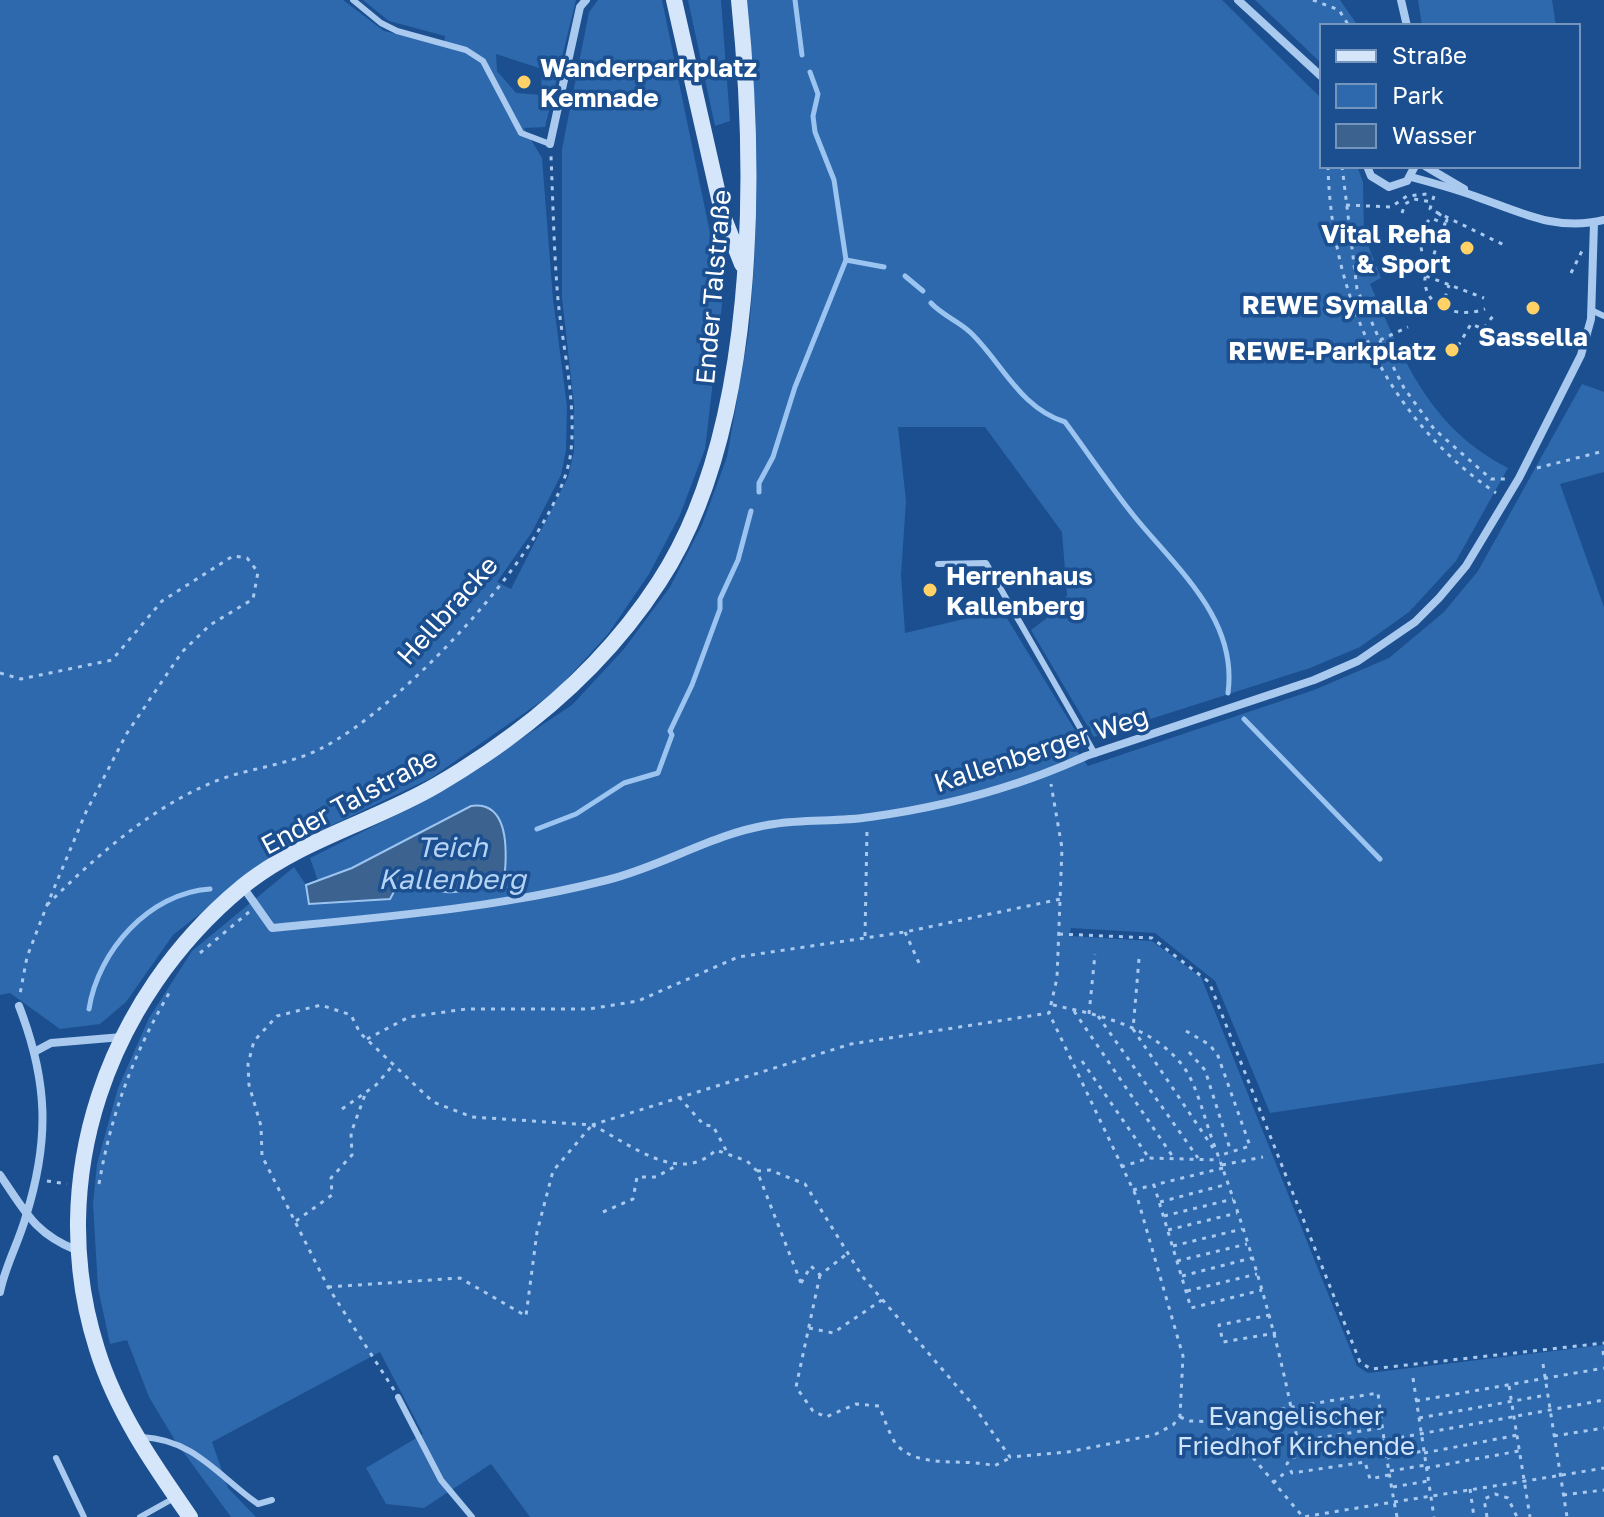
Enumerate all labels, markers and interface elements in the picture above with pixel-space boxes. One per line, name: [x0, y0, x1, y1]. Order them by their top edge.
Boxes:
legend: [1320, 24, 1580, 168]
text: Straße: [1392, 40, 1467, 69]
place label: Wanderparkplatz Kemnade: [540, 52, 757, 113]
marker: Wanderparkplatz Kemnade: [515, 73, 533, 91]
text: Park: [1392, 80, 1444, 109]
text: Wasser: [1392, 120, 1476, 149]
street label: Ender Talstraße: [689, 188, 737, 386]
place label: Vital Reha & Sport: [1321, 218, 1451, 279]
marker: Vital Reha & Sport: [1458, 239, 1476, 257]
place label: REWE Symalla: [1242, 289, 1428, 320]
marker: REWE Symalla: [1435, 295, 1453, 313]
marker: Sassella: [1524, 299, 1542, 317]
place label: Sassella: [1478, 321, 1588, 352]
place label: REWE-Parkplatz: [1228, 335, 1436, 366]
marker: REWE-Parkplatz: [1443, 341, 1461, 359]
street label: Hellbracke: [390, 549, 504, 671]
place label: Herrenhaus Kallenberg: [946, 560, 1093, 621]
marker: Herrenhaus Kallenberg: [921, 581, 939, 599]
street label: Kallenberger Weg: [930, 700, 1152, 798]
street label: Ender Talstraße: [256, 741, 442, 861]
water label: Teich Kallenberg: [378, 830, 527, 895]
park label: Evangelischer Friedhof Kirchende: [1177, 1400, 1415, 1461]

